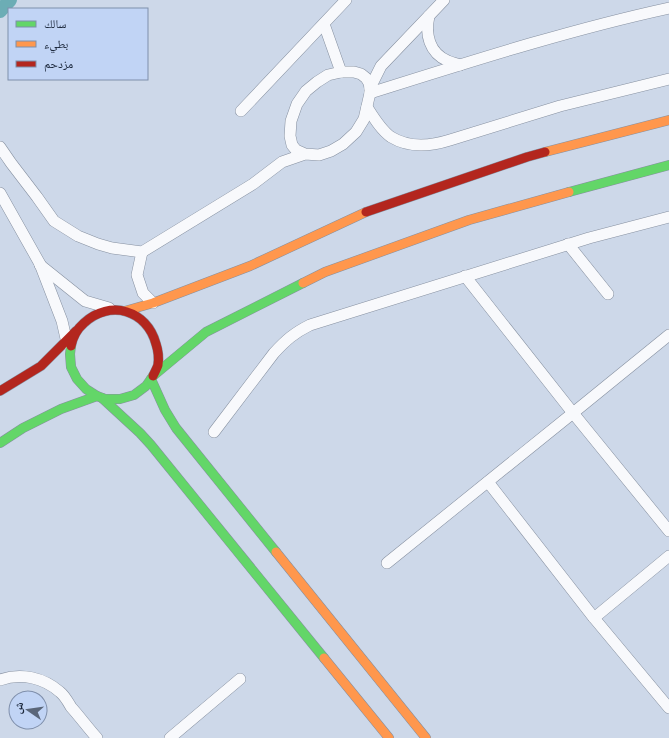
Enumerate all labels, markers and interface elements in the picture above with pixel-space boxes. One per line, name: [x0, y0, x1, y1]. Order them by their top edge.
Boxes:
legend: [8, 8, 148, 80]
text: سالك: [44, 17, 66, 31]
text: بطيء: [44, 37, 68, 54]
text: مزدحم: [44, 57, 73, 72]
north arrow: [8, 690, 48, 730]
text: ش: [11, 700, 27, 715]

